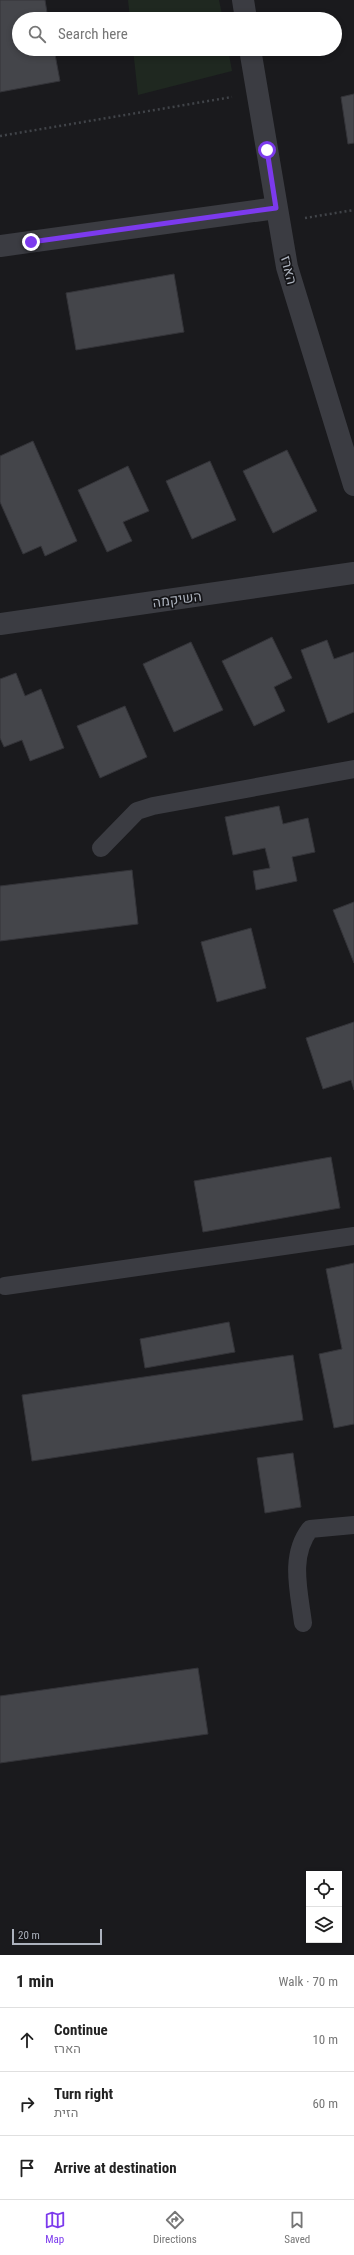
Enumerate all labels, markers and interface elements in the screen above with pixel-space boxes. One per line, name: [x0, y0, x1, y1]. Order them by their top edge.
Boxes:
search box: [12, 12, 342, 56]
icon: search: [26, 23, 48, 45]
text: Search here: [58, 25, 128, 43]
route start: [258, 141, 276, 159]
route end: [22, 233, 40, 251]
street label: הארז: [278, 254, 300, 286]
street label: השיקמה: [151, 588, 203, 610]
map controls: [306, 1871, 342, 1943]
button: locate: [306, 1871, 342, 1907]
button: layers: [306, 1907, 342, 1943]
scale bar: [12, 1927, 102, 1946]
text: 20 m: [18, 1929, 40, 1942]
text: 1 min: [16, 1971, 54, 1991]
text: Walk · 70 m: [278, 1974, 338, 1989]
text: Continue: [54, 2021, 108, 2039]
icon: ahead: [16, 2029, 38, 2051]
text: 10 m: [312, 2032, 338, 2047]
text: הארז: [54, 2041, 81, 2056]
text: Turn right: [54, 2085, 113, 2103]
icon: right: [16, 2093, 38, 2115]
text: 60 m: [312, 2096, 338, 2111]
text: הזית: [54, 2105, 78, 2120]
icon: arrive: [16, 2157, 38, 2179]
text: Arrive at destination: [54, 2159, 177, 2177]
tab: Map: [44, 2209, 66, 2246]
tab: Directions: [153, 2209, 197, 2246]
tab: Saved: [284, 2209, 310, 2246]

